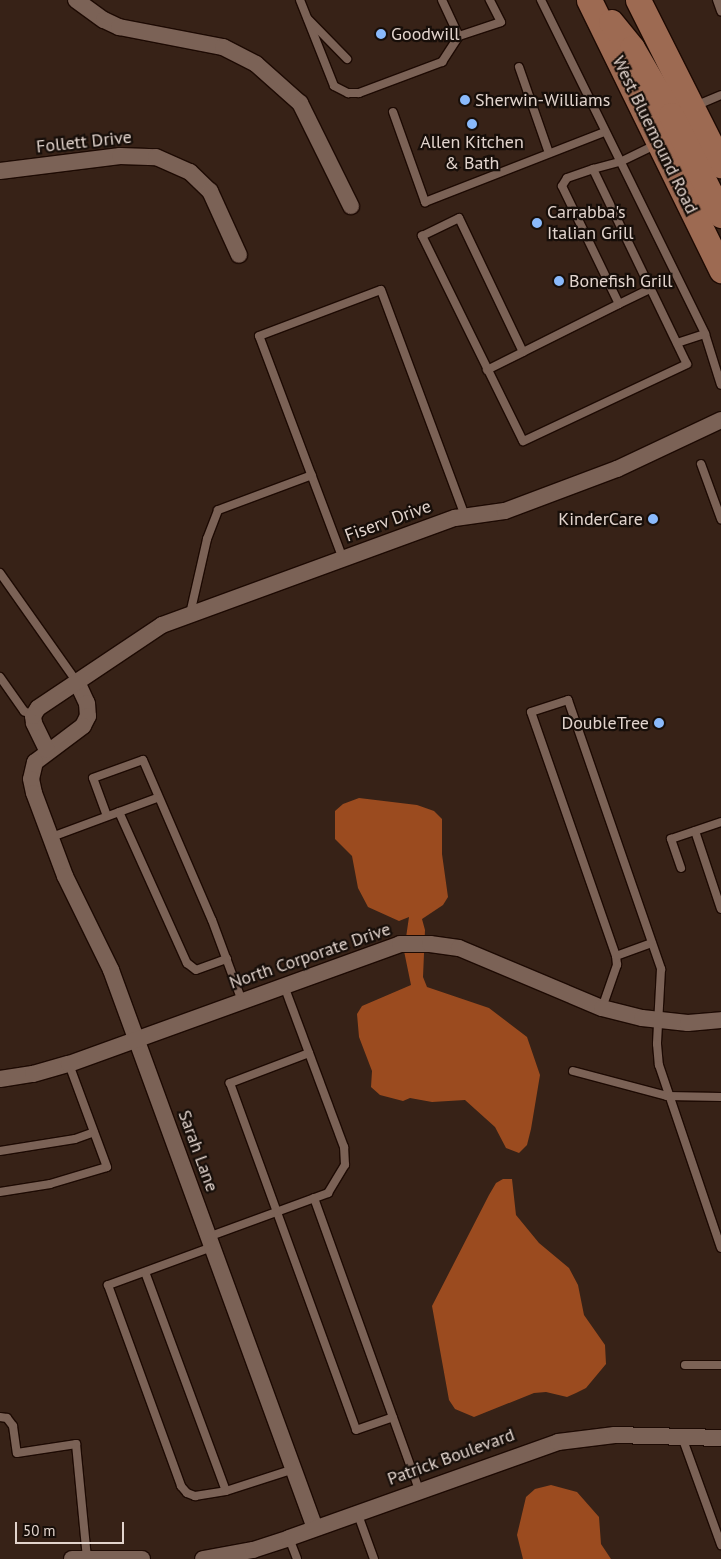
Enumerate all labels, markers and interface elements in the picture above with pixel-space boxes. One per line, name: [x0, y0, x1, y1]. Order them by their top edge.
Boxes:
place label: Goodwill: [391, 23, 460, 45]
marker: Goodwill: [375, 28, 387, 40]
street label: West Bluemound Road: [607, 53, 703, 217]
place label: Sherwin-Williams: [475, 89, 610, 111]
marker: Sherwin-Williams: [459, 94, 471, 106]
marker: Allen Kitchen & Bath: [466, 118, 478, 130]
street label: Follett Drive: [35, 126, 133, 158]
place label: Allen Kitchen & Bath: [420, 132, 524, 174]
place label: Carrabba's Italian Grill: [547, 202, 633, 244]
marker: Carrabba's Italian Grill: [531, 217, 543, 229]
place label: Bonefish Grill: [569, 270, 673, 292]
marker: Bonefish Grill: [553, 275, 565, 287]
street label: Fiserv Drive: [342, 495, 434, 547]
place label: KinderCare: [558, 508, 643, 530]
marker: KinderCare: [647, 513, 659, 525]
place label: DoubleTree: [561, 712, 649, 734]
marker: DoubleTree: [653, 717, 665, 729]
street label: North Corporate Drive: [226, 918, 394, 994]
street label: Sarah Lane: [173, 1107, 223, 1195]
street label: Patrick Boulevard: [384, 1424, 518, 1490]
scale bar: [18, 1512, 126, 1544]
text: 50 m: [23, 1521, 56, 1540]

